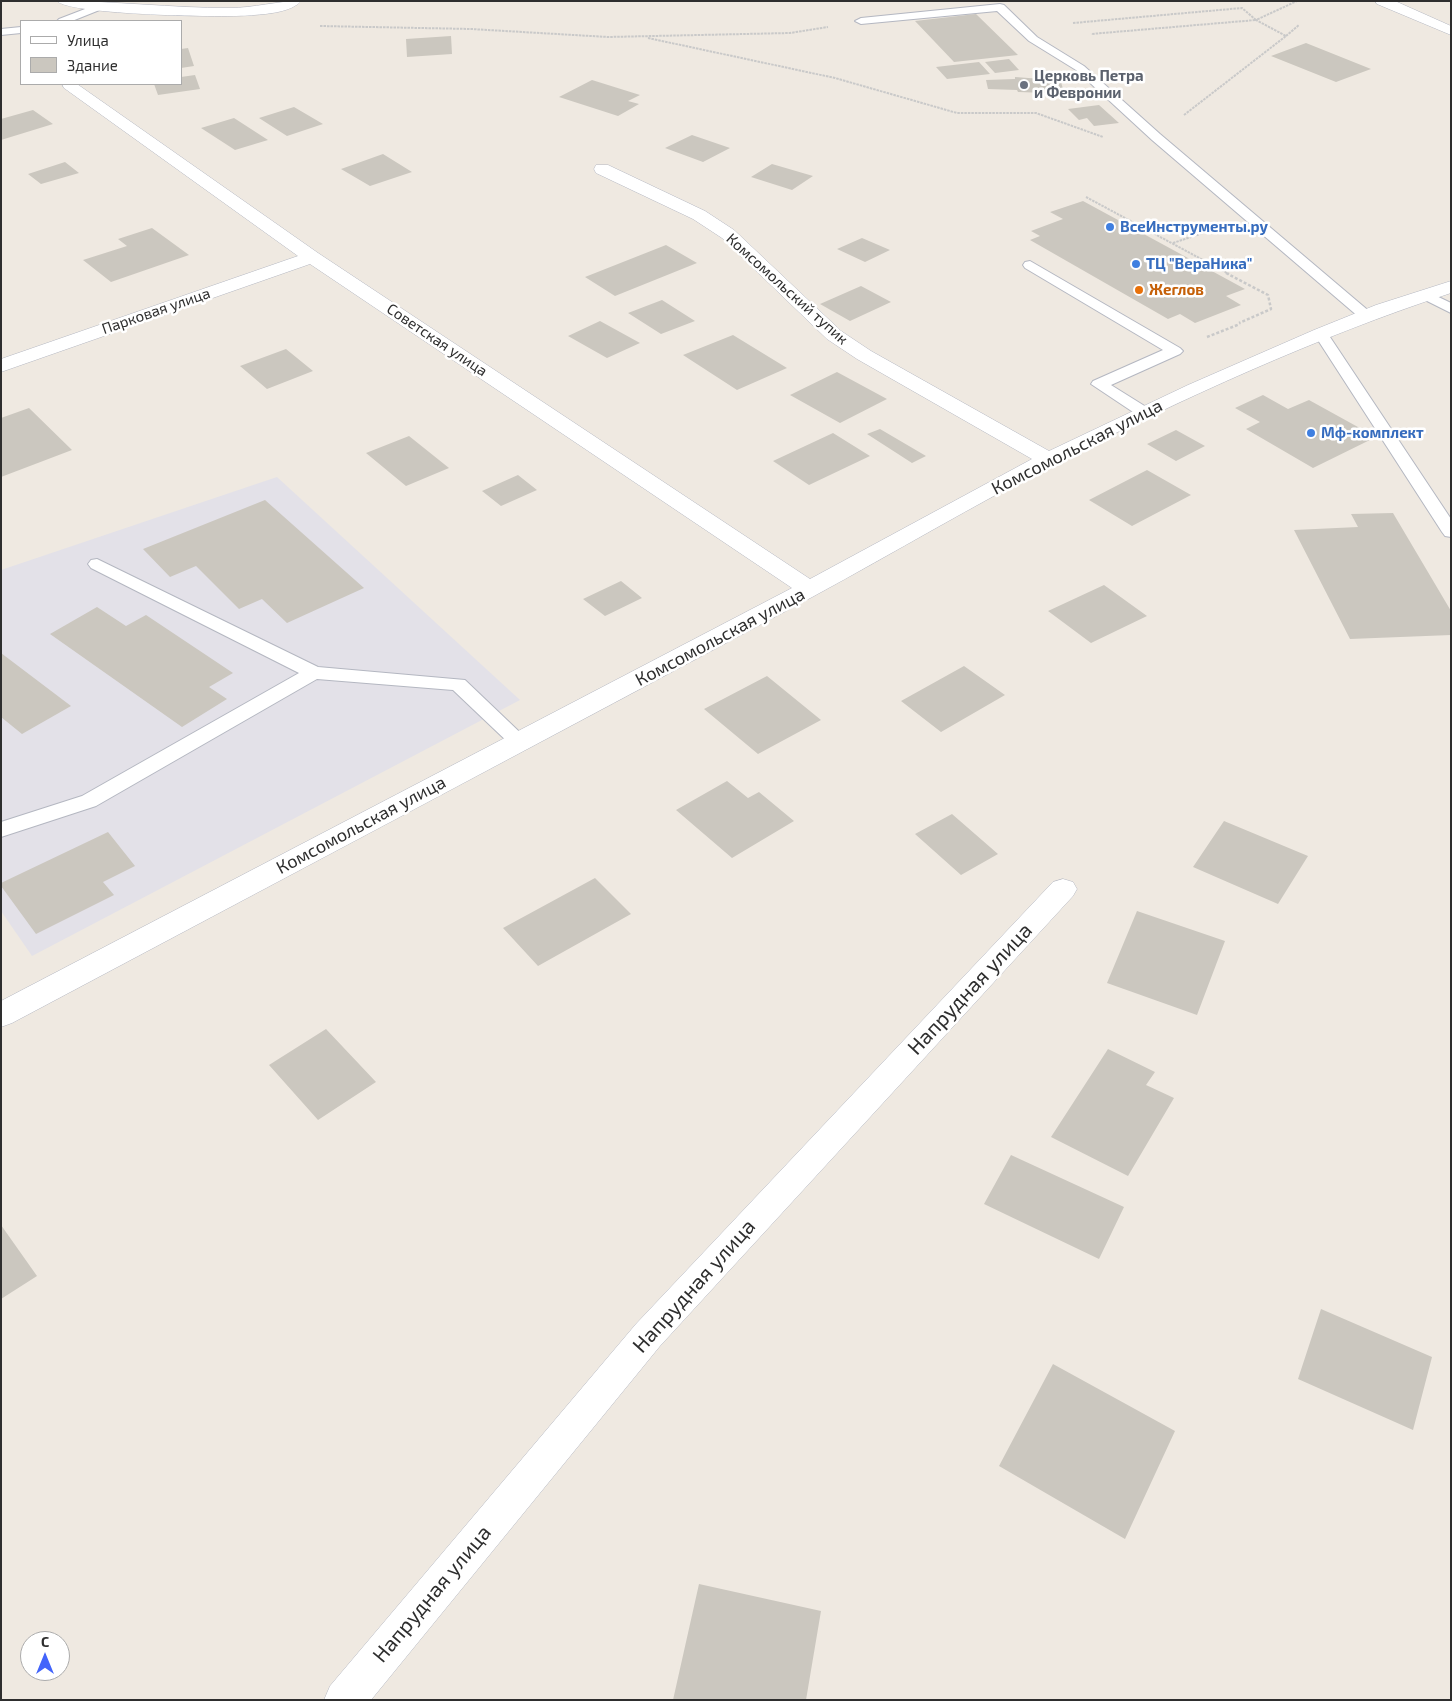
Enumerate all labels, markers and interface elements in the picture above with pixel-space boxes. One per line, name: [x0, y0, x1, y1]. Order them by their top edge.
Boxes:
legend: [20, 20, 182, 85]
text: Улица: [67, 31, 109, 49]
text: Здание: [67, 56, 118, 74]
place label: Церковь Петра и Февронии: [1034, 67, 1144, 102]
marker: Церковь Петра и Февронии: [1018, 79, 1030, 91]
place label: ВсеИнструменты.ру: [1120, 218, 1268, 236]
marker: ВсеИнструменты.ру: [1104, 221, 1116, 233]
street label: Комсомольский тупик: [722, 230, 852, 348]
place label: ТЦ "ВераНика": [1146, 255, 1252, 273]
marker: ТЦ "ВераНика": [1130, 258, 1142, 270]
place label: Жеглов: [1149, 281, 1204, 299]
street label: Парковая улица: [99, 284, 213, 338]
marker: Жеглов: [1133, 284, 1145, 296]
street label: Советская улица: [383, 300, 491, 380]
street label: Комсомольская улица: [988, 395, 1166, 499]
place label: Мф-комплект: [1321, 424, 1424, 442]
marker: Мф-комплект: [1305, 427, 1317, 439]
street label: Комсомольская улица: [632, 583, 808, 691]
street label: Комсомольская улица: [273, 771, 449, 879]
street label: Напрудная улица: [902, 918, 1038, 1060]
street label: Напрудная улица: [627, 1214, 761, 1358]
street label: Напрудная улица: [367, 1520, 497, 1668]
north arrow: [20, 1631, 70, 1681]
text: С: [41, 1633, 49, 1650]

